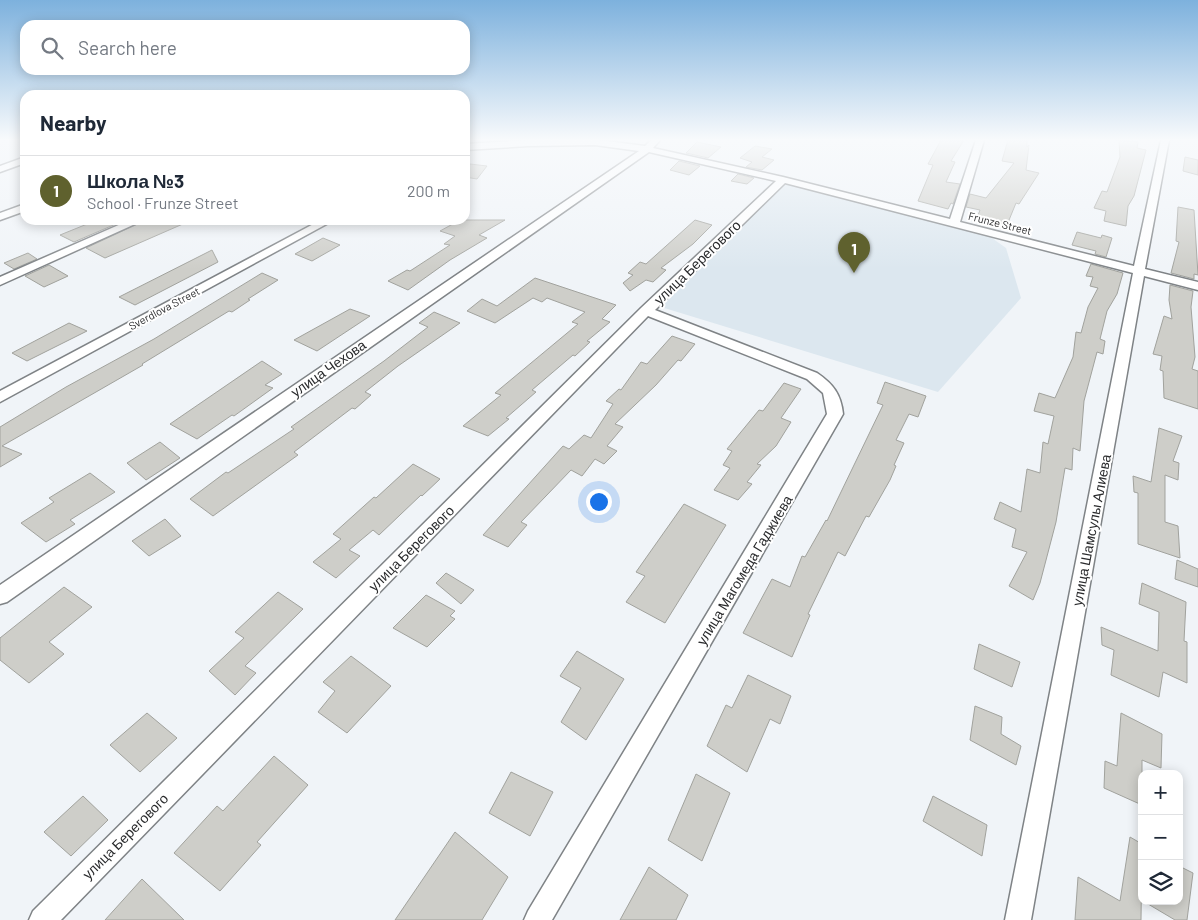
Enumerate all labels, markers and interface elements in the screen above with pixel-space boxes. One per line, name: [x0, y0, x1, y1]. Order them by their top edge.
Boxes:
search box: [20, 20, 470, 75]
icon: search: [38, 34, 66, 62]
text: Search here: [78, 36, 177, 59]
text: Nearby: [40, 110, 106, 135]
text: Школа №3: [87, 169, 184, 192]
text: 1: [53, 181, 59, 200]
text: 200 m: [407, 181, 450, 200]
text: School · Frunze Street: [87, 193, 239, 212]
street label: Frunze Street: [967, 209, 1033, 237]
street label: улица Берегового: [650, 216, 744, 308]
pin: 1: [838, 232, 870, 273]
street label: Sverdlova Street: [126, 284, 202, 332]
street label: улица Чехова: [287, 336, 369, 400]
street label: улица Шамсулы Алиева: [1068, 452, 1114, 607]
your location: [586, 489, 612, 515]
street label: улица Магомеда Гаджиева: [692, 492, 796, 648]
street label: улица Берегового: [365, 502, 457, 594]
map controls: [1138, 770, 1183, 905]
button: +: [1138, 770, 1183, 815]
street label: улица Берегового: [79, 790, 171, 882]
button: −: [1138, 815, 1183, 860]
button: layers: [1138, 860, 1183, 905]

